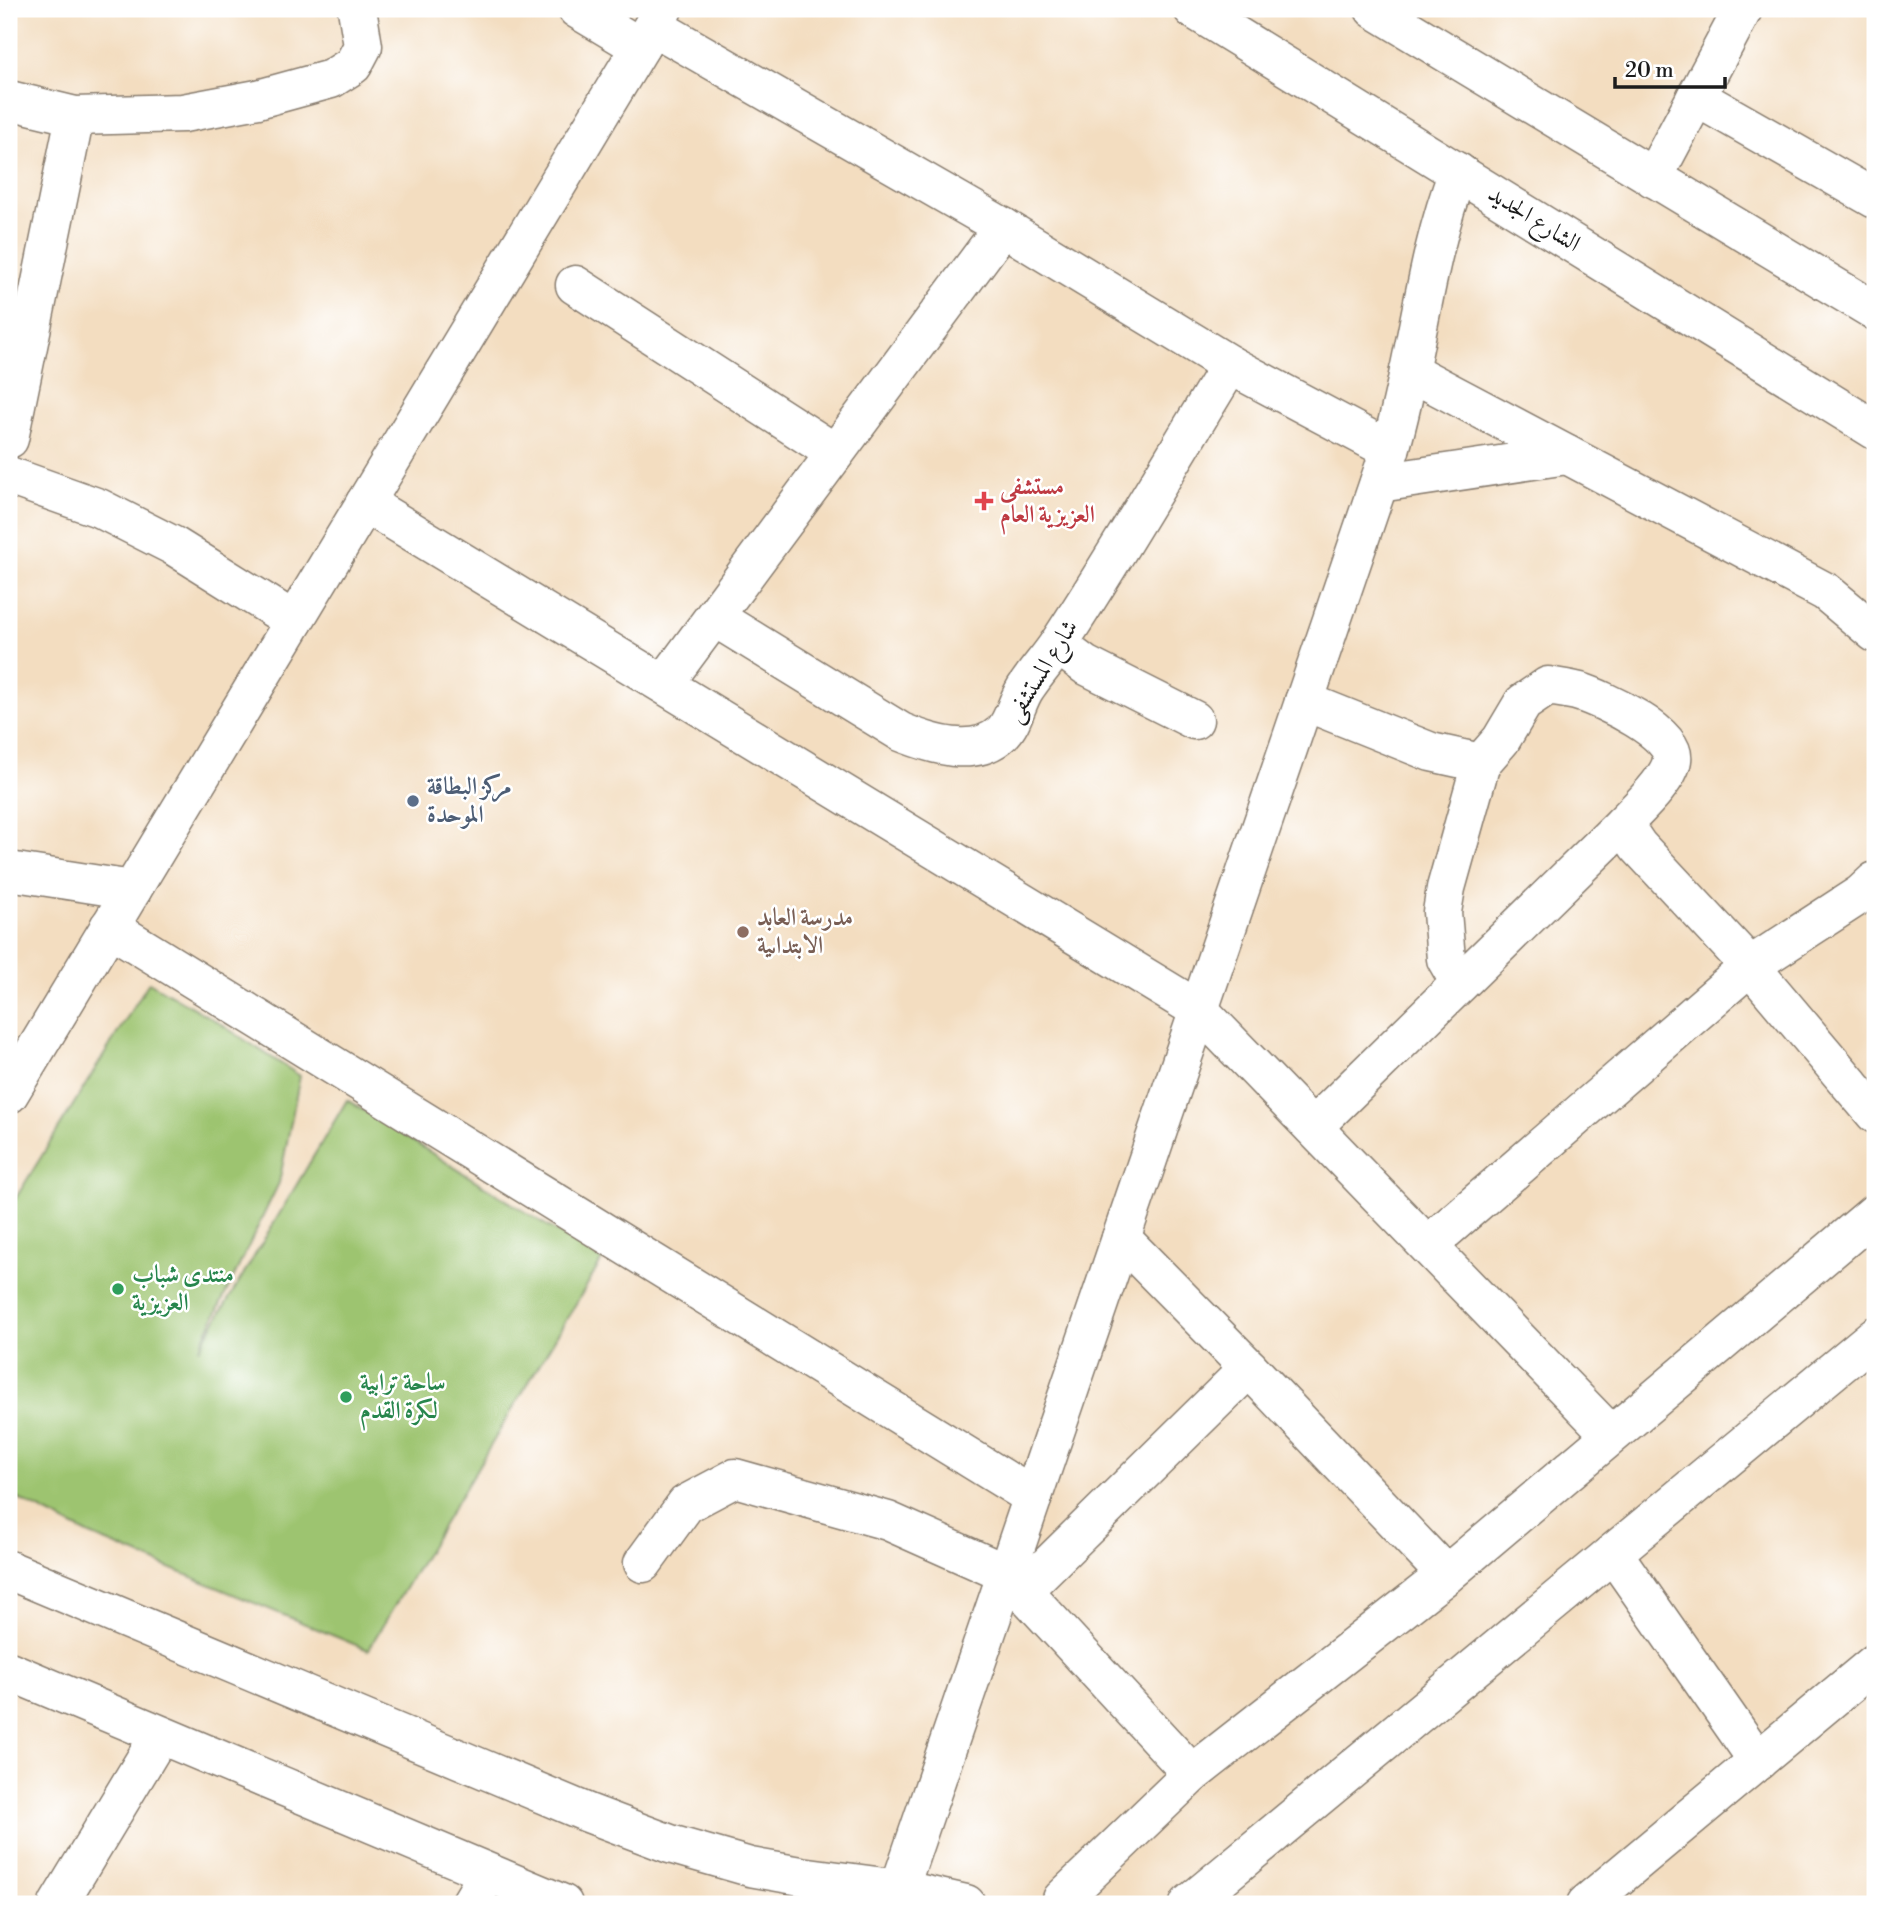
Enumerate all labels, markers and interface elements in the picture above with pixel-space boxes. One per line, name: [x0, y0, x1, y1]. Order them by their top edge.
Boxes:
scale bar: [1615, 46, 1725, 90]
text: 20 m: [1625, 58, 1674, 84]
street label: الشارع الجديد: [1480, 179, 1586, 262]
place label: مستشفى العزيزية العام: [999, 472, 1095, 535]
marker: مستشفى العزيزية العام: [974, 491, 994, 511]
street label: شارع المستشفى: [999, 614, 1089, 730]
place label: مركز البطاقة الموحدة: [427, 772, 512, 830]
marker: مركز البطاقة الموحدة: [405, 793, 421, 809]
place label: مدرسة العابد الابتداىية: [757, 903, 853, 961]
marker: مدرسة العابد الابتداىية: [735, 924, 751, 940]
place label: منتدى شباب العزيزية: [132, 1260, 234, 1318]
marker: منتدى شباب العزيزية: [110, 1281, 126, 1297]
place label: ساحة ترابية لكرة القدم: [360, 1368, 446, 1431]
marker: ساحة ترابية لكرة القدم: [338, 1389, 354, 1405]

